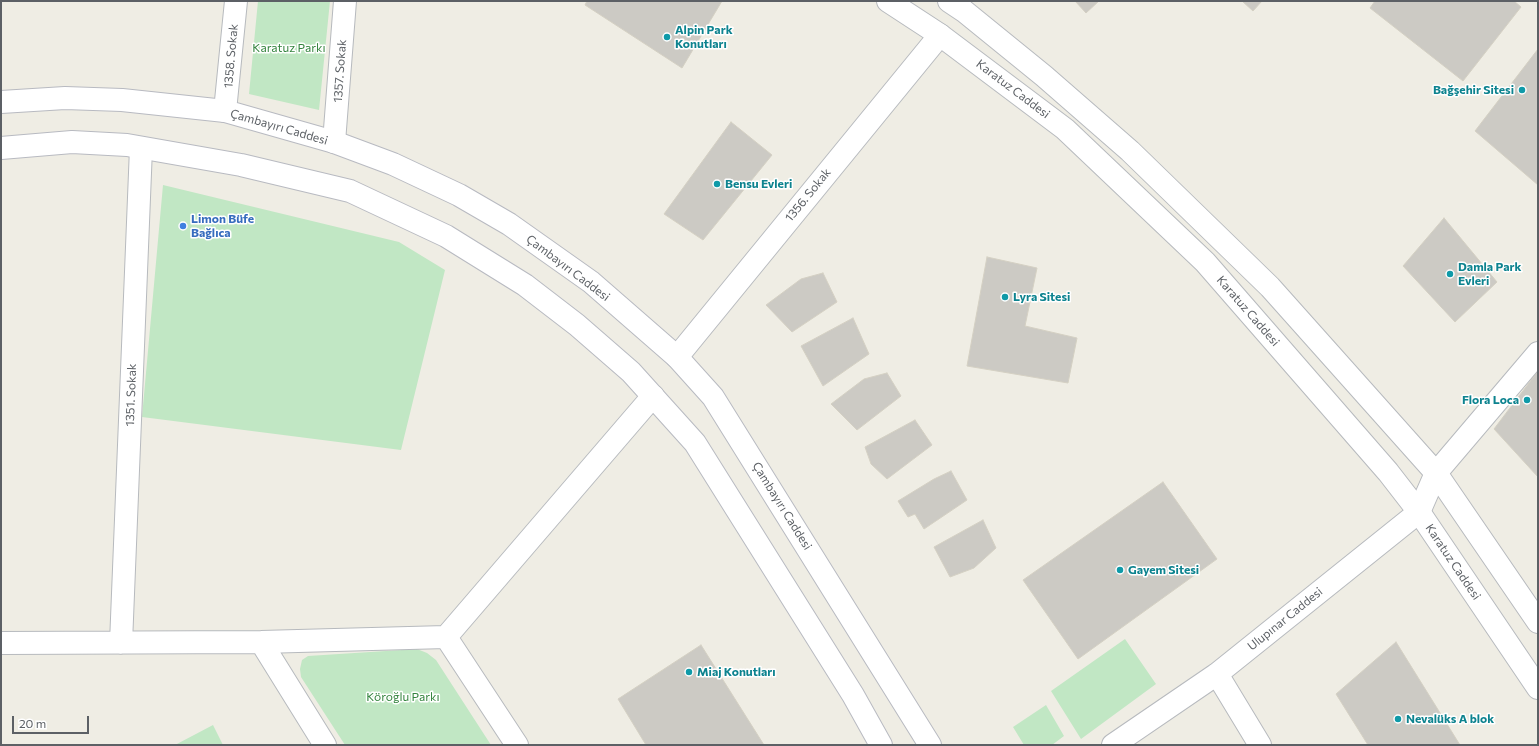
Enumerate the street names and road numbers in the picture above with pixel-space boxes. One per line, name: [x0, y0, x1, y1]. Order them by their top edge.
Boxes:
street label: 1358. Sokak: [221, 23, 241, 89]
street label: 1357. Sokak: [331, 39, 349, 103]
street label: Karatuz Caddesi: [973, 57, 1053, 121]
street label: Çambayırı Caddesi: [229, 106, 329, 148]
street label: 1356. Sokak: [782, 165, 834, 225]
street label: Çambayırı Caddesi: [523, 232, 613, 304]
street label: Karatuz Caddesi: [1214, 273, 1282, 349]
street label: 1351. Sokak: [123, 363, 139, 427]
street label: Çambayırı Caddesi: [749, 459, 815, 553]
street label: Karatuz Caddesi: [1422, 521, 1484, 603]
street label: Ulupınar Caddesi: [1245, 584, 1325, 654]

